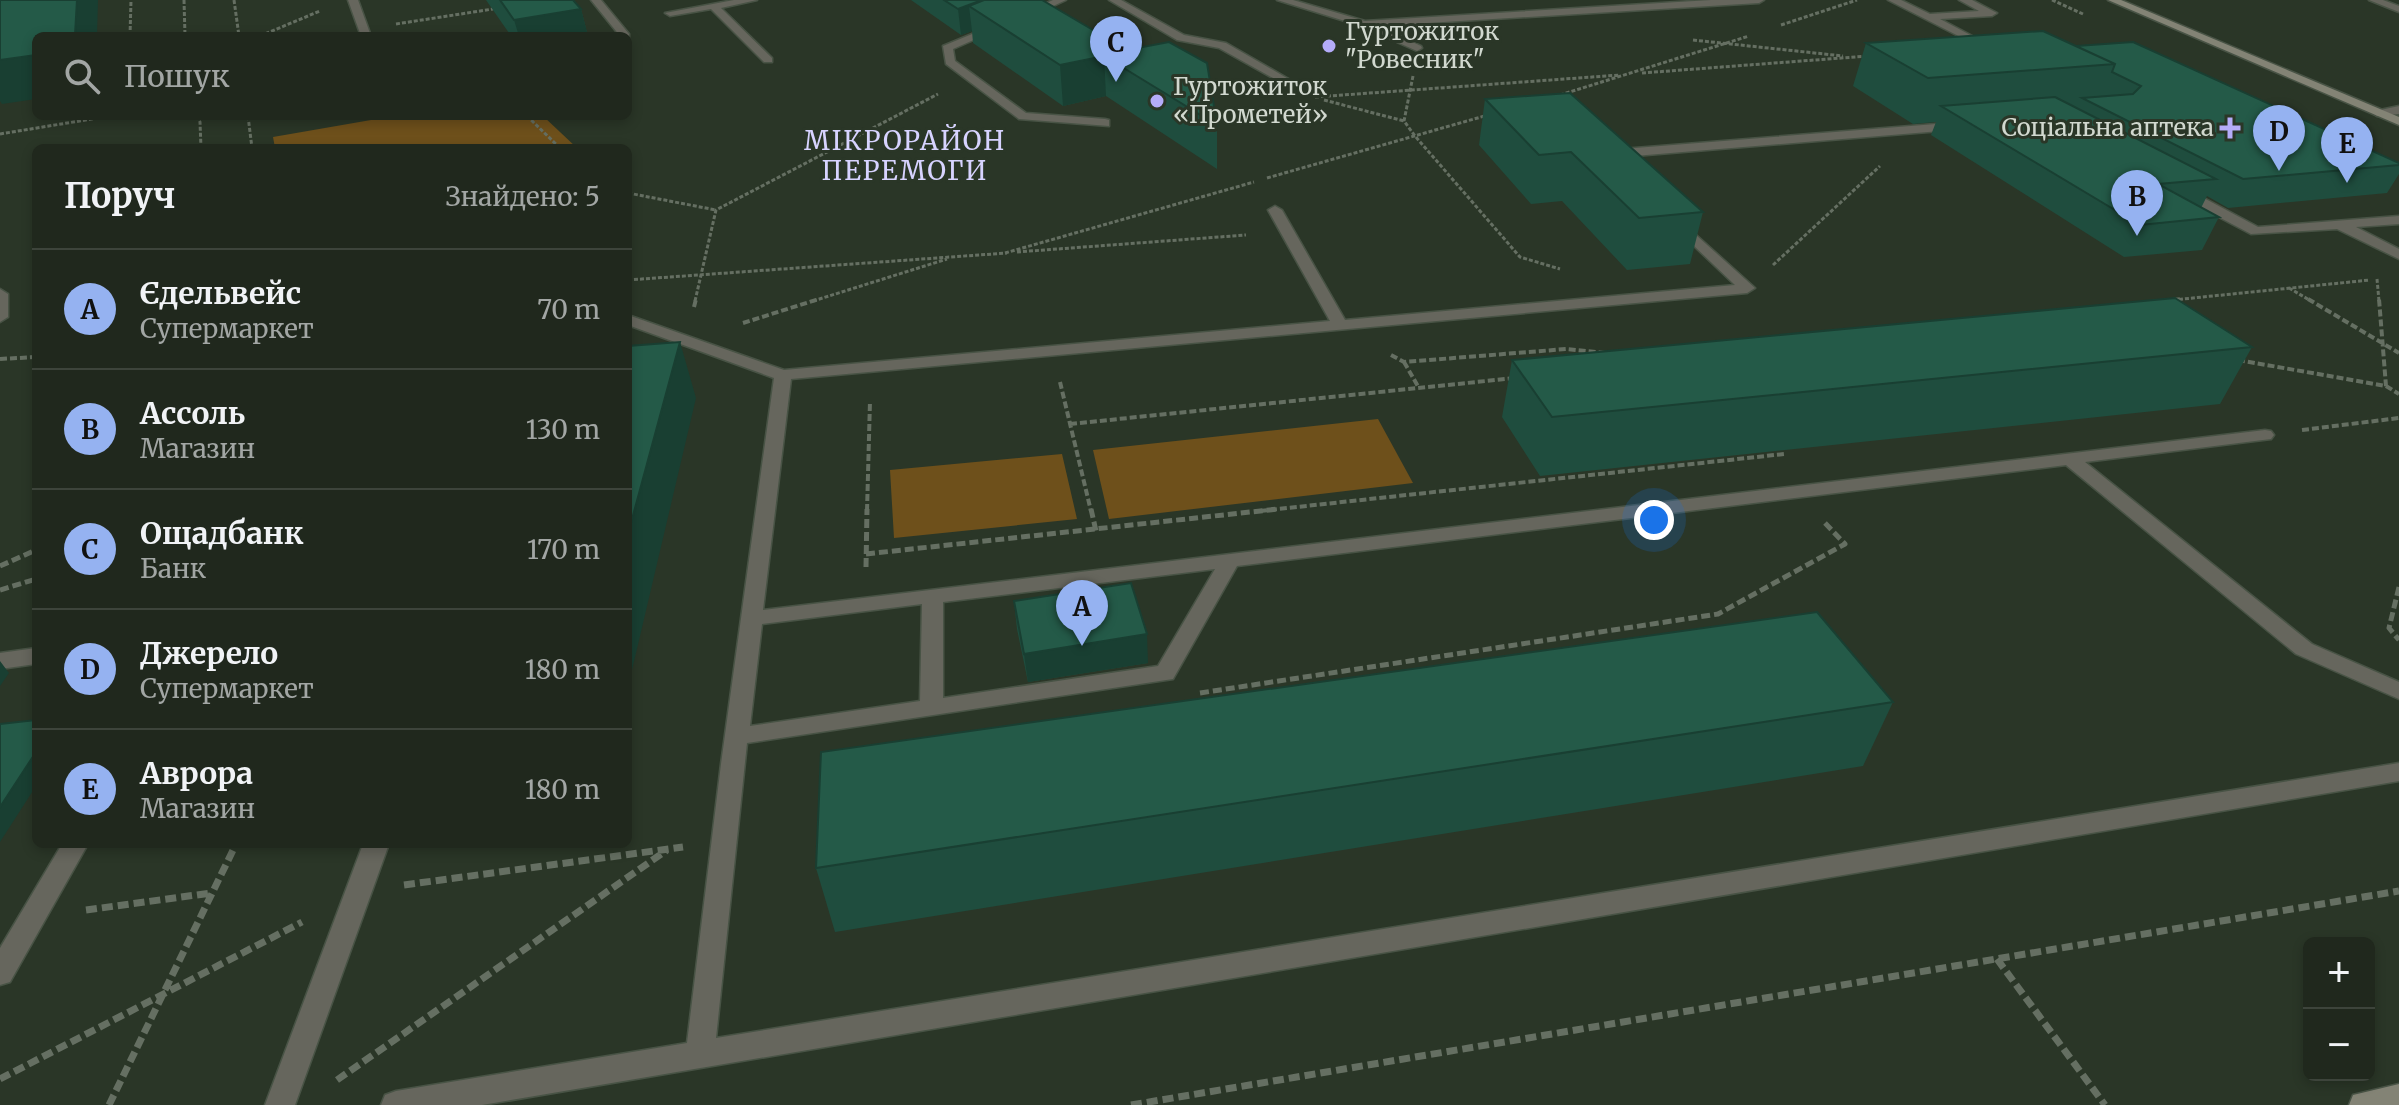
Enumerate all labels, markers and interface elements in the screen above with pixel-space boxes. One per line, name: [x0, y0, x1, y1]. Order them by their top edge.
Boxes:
pin: C: [1090, 16, 1142, 82]
place label: Гуртожиток "Ровесник": [1345, 16, 1499, 75]
search box: [32, 32, 632, 120]
marker: Гуртожиток "Ровесник": [1320, 37, 1338, 55]
icon: search: [60, 54, 104, 98]
text: Пошук: [124, 57, 230, 95]
place label: Гуртожиток «Прометей»: [1173, 71, 1328, 130]
marker: Гуртожиток «Прометей»: [1148, 92, 1166, 110]
pin: D: [2253, 105, 2305, 171]
place label: Соціальна аптека: [2001, 112, 2214, 143]
pin: E: [2321, 117, 2373, 183]
marker: Соціальна аптека: [2221, 119, 2239, 137]
district label: МІКРОРАЙОН ПЕРЕМОГИ: [804, 124, 1006, 187]
pin: B: [2111, 170, 2163, 236]
text: Поруч: [64, 175, 175, 217]
text: Знайдено: 5: [446, 180, 600, 213]
text: Єдельвейс: [140, 274, 301, 312]
text: A: [81, 293, 99, 326]
text: 70 m: [537, 293, 600, 326]
text: Супермаркет: [140, 312, 314, 345]
text: Ассоль: [140, 394, 245, 432]
text: B: [81, 413, 99, 446]
text: 130 m: [526, 413, 600, 446]
text: Магазин: [140, 432, 255, 465]
your location: [1634, 500, 1674, 540]
text: Ощадбанк: [140, 514, 304, 552]
text: C: [81, 533, 99, 566]
text: 170 m: [527, 533, 600, 566]
text: Банк: [140, 552, 206, 585]
pin: A: [1056, 580, 1108, 646]
text: Джерело: [140, 634, 278, 672]
text: D: [80, 653, 100, 686]
text: 180 m: [525, 653, 600, 686]
text: Супермаркет: [140, 672, 314, 705]
text: Аврора: [140, 754, 253, 792]
text: E: [82, 773, 98, 806]
text: 180 m: [525, 773, 600, 806]
text: Магазин: [140, 792, 255, 825]
map controls: [2303, 937, 2375, 1081]
button: +: [2303, 937, 2375, 1009]
button: −: [2303, 1009, 2375, 1081]

